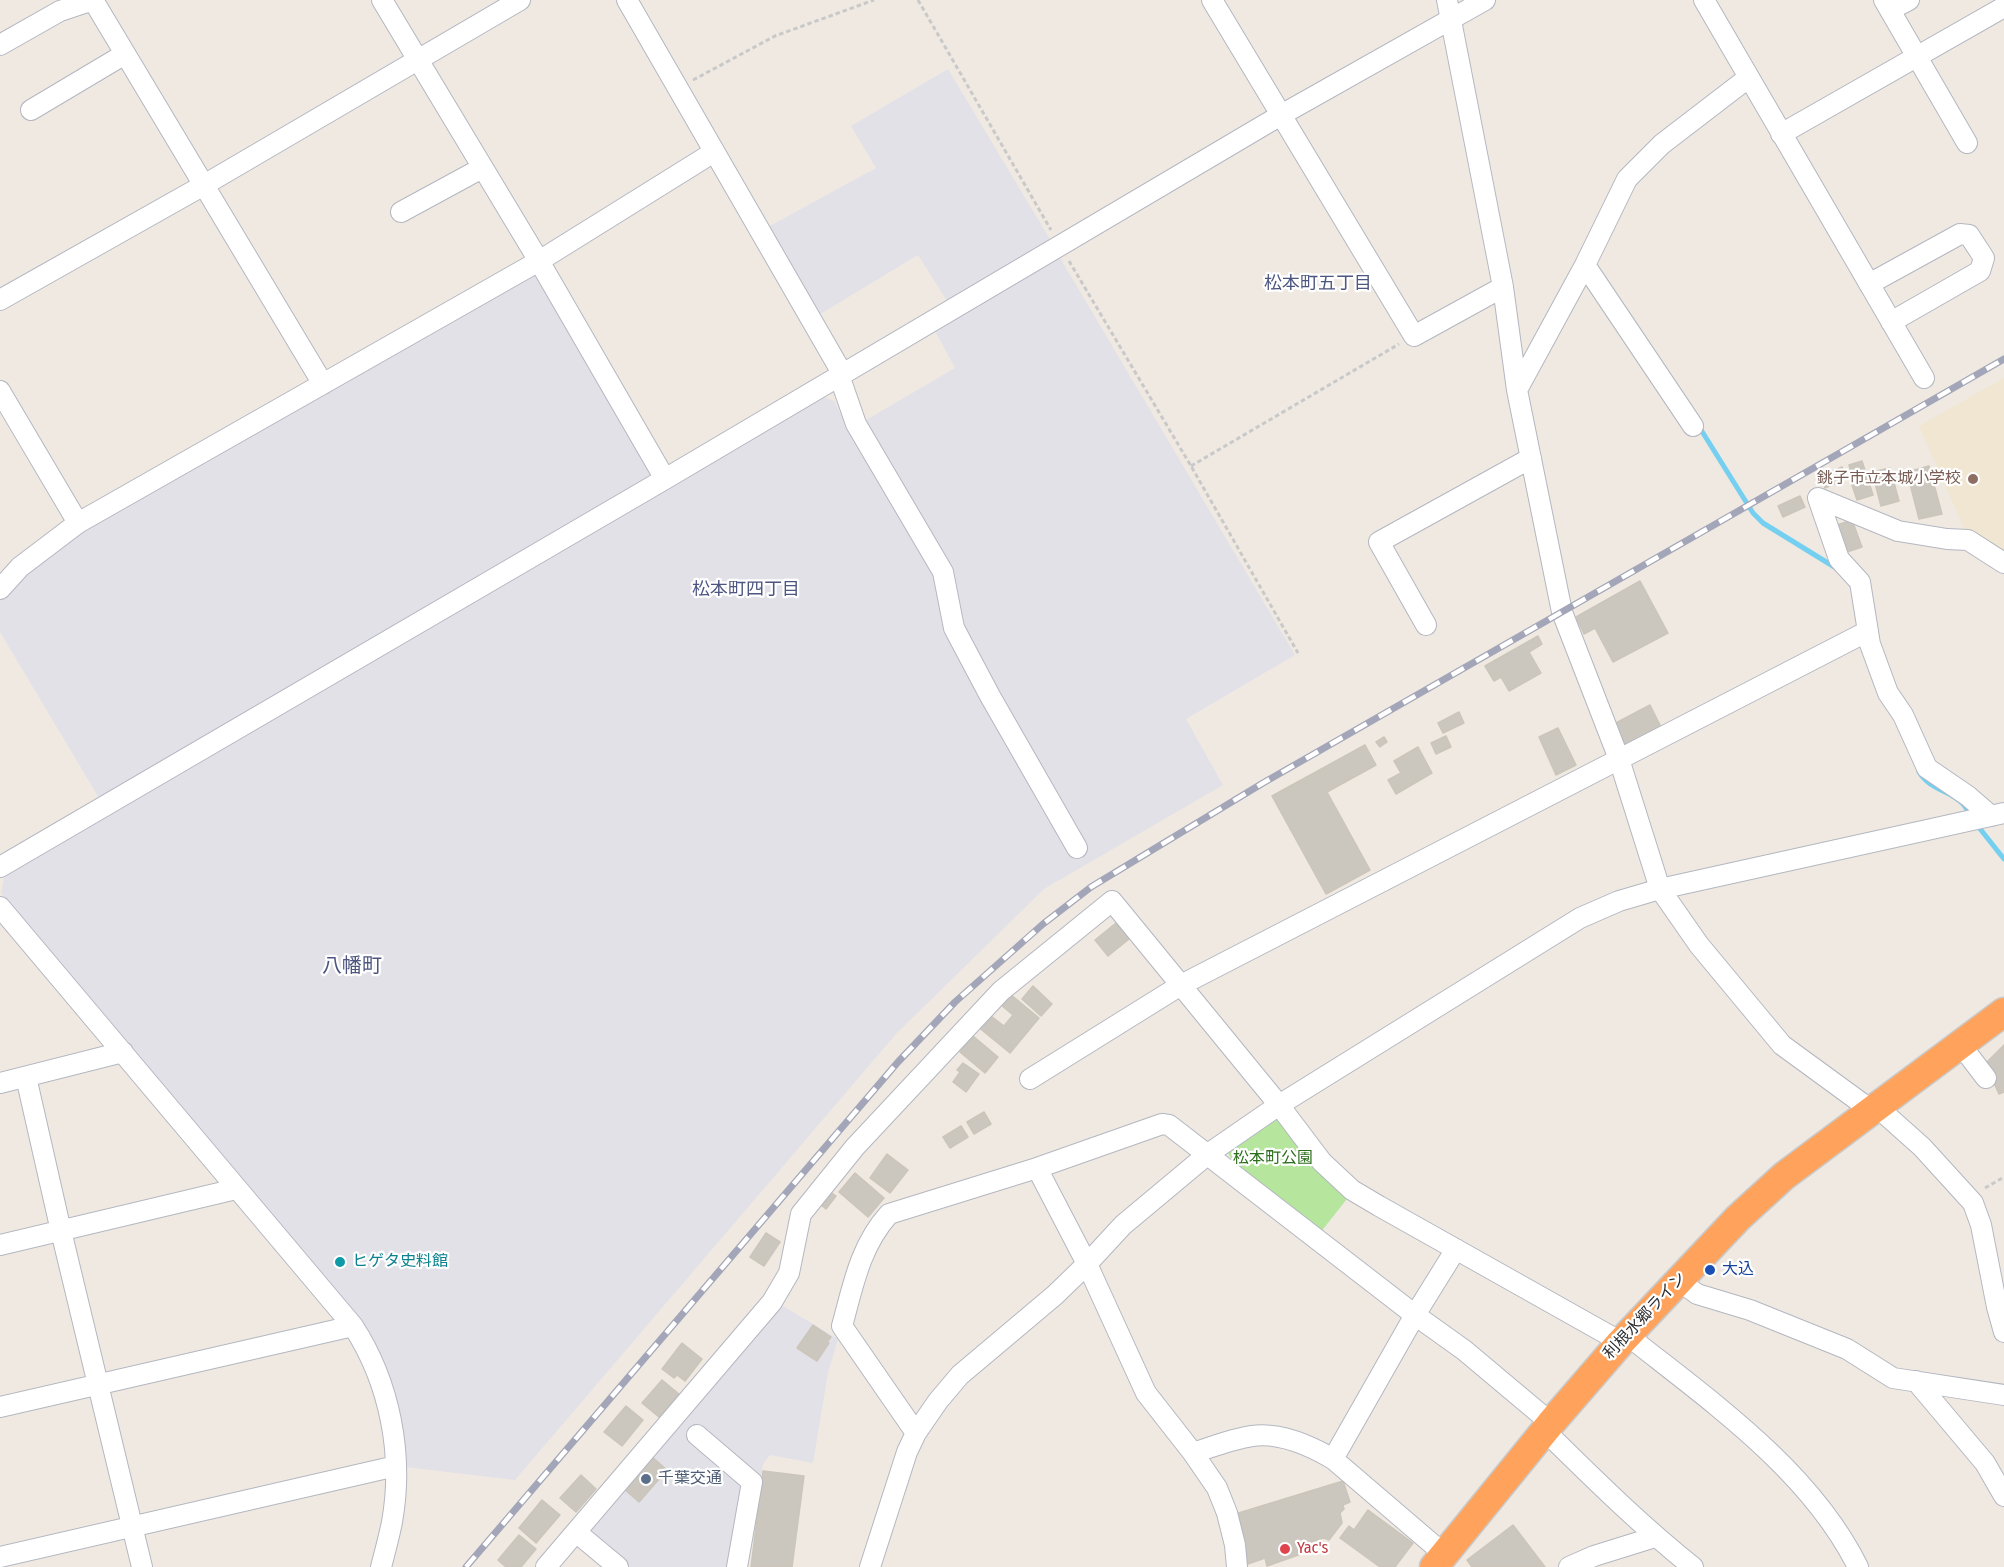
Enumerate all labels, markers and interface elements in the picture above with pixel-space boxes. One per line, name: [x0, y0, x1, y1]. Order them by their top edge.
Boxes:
district label: 松本町五丁目: [1264, 273, 1372, 295]
place label: 銚子市立本城小学校: [1817, 469, 1961, 489]
marker: 銚子市立本城小学校: [1966, 472, 1980, 486]
district label: 松本町四丁目: [692, 579, 800, 601]
district label: 八幡町: [322, 954, 382, 978]
park label: 松本町公園: [1233, 1149, 1313, 1169]
place label: ヒゲタ史料館: [352, 1252, 448, 1272]
marker: ヒゲタ史料館: [333, 1255, 347, 1269]
place label: 大込: [1722, 1260, 1754, 1280]
marker: 大込: [1703, 1263, 1717, 1277]
street label: 利根水郷ライン: [1600, 1268, 1690, 1364]
place label: 千葉交通: [658, 1469, 722, 1489]
marker: 千葉交通: [639, 1472, 653, 1486]
place label: Yac's: [1297, 1539, 1328, 1559]
marker: Yac's: [1278, 1542, 1292, 1556]

